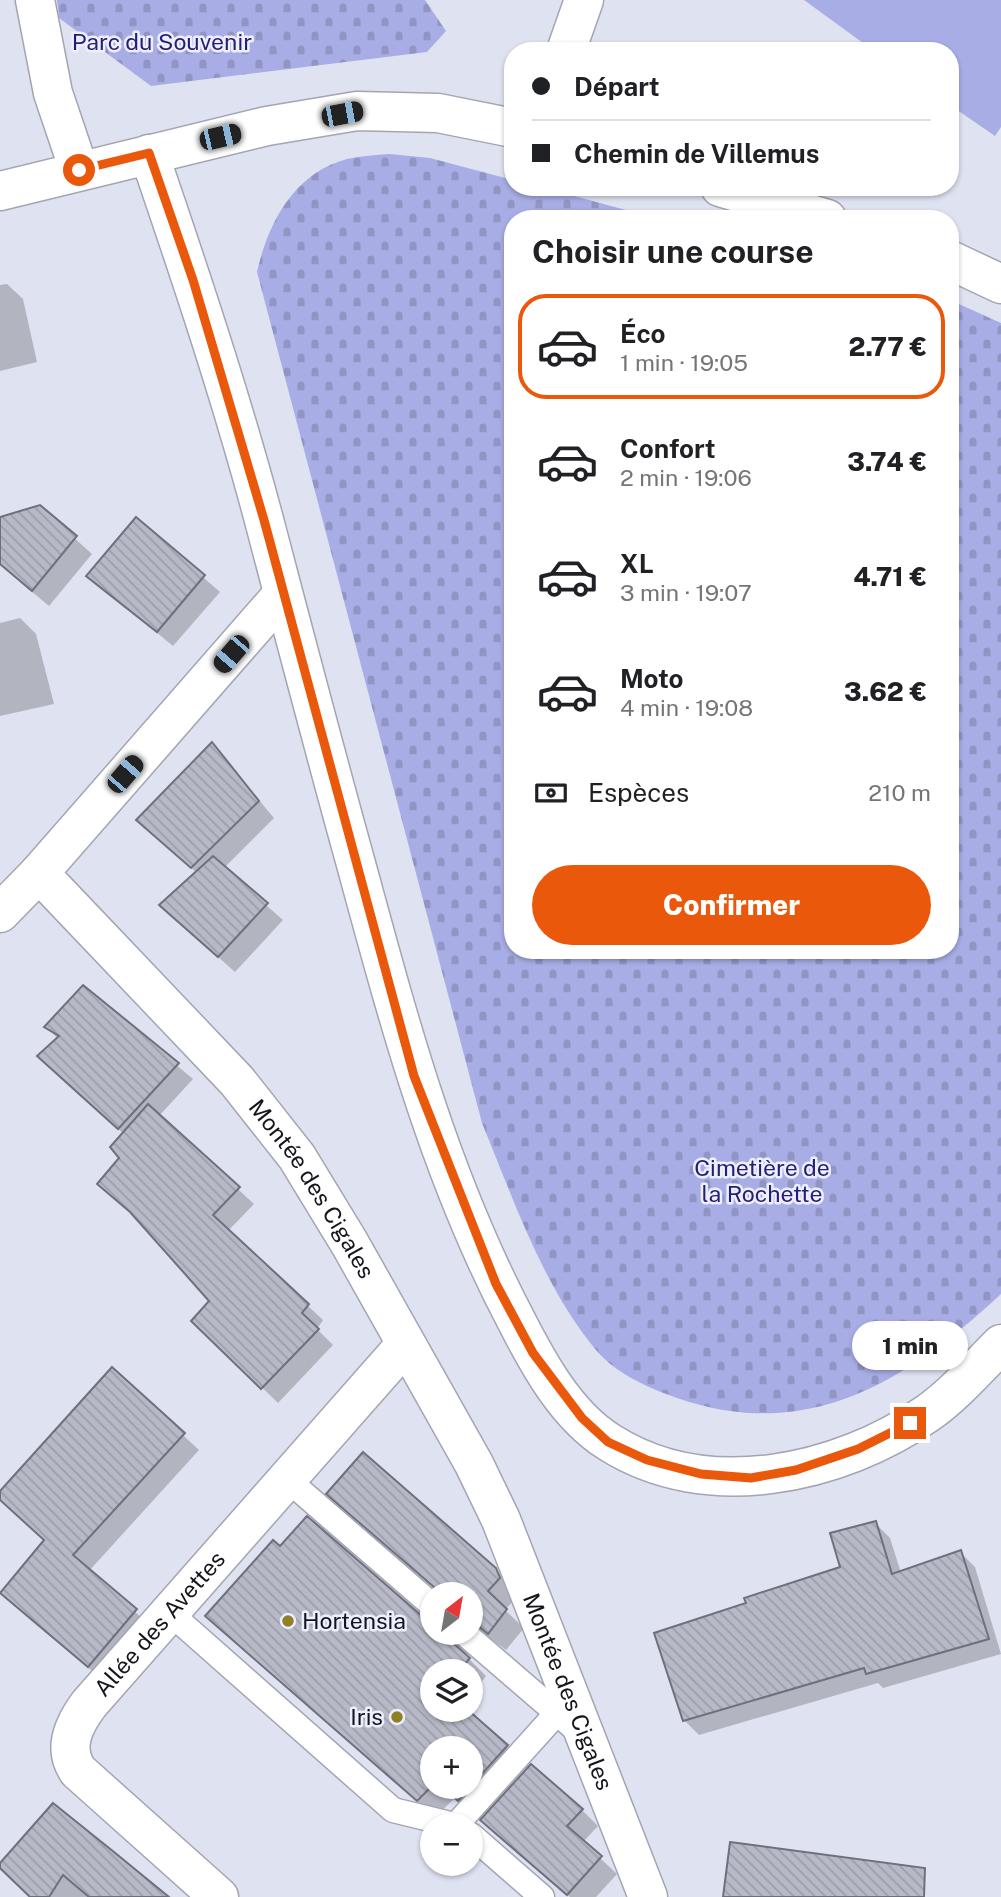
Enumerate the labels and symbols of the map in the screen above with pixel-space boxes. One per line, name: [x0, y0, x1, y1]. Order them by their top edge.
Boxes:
park label: Parc du Souvenir: [72, 28, 252, 55]
car: [320, 100, 365, 128]
car: [198, 122, 243, 152]
route start: [63, 154, 95, 186]
car: [210, 631, 253, 677]
car: [104, 751, 147, 797]
street label: Montée des Cigales: [244, 1094, 381, 1283]
park label: Cimetière de la Rochette: [694, 1154, 830, 1207]
callout: 1 min: [852, 1322, 968, 1370]
route end: [894, 1407, 926, 1439]
street label: Allée des Avettes: [88, 1545, 230, 1702]
north arrow: [420, 1582, 483, 1645]
street label: Montée des Cigales: [518, 1589, 619, 1794]
place label: Hortensia: [302, 1607, 406, 1634]
marker: Hortensia: [280, 1613, 296, 1629]
place label: Iris: [350, 1703, 383, 1730]
marker: Iris: [389, 1709, 405, 1725]

